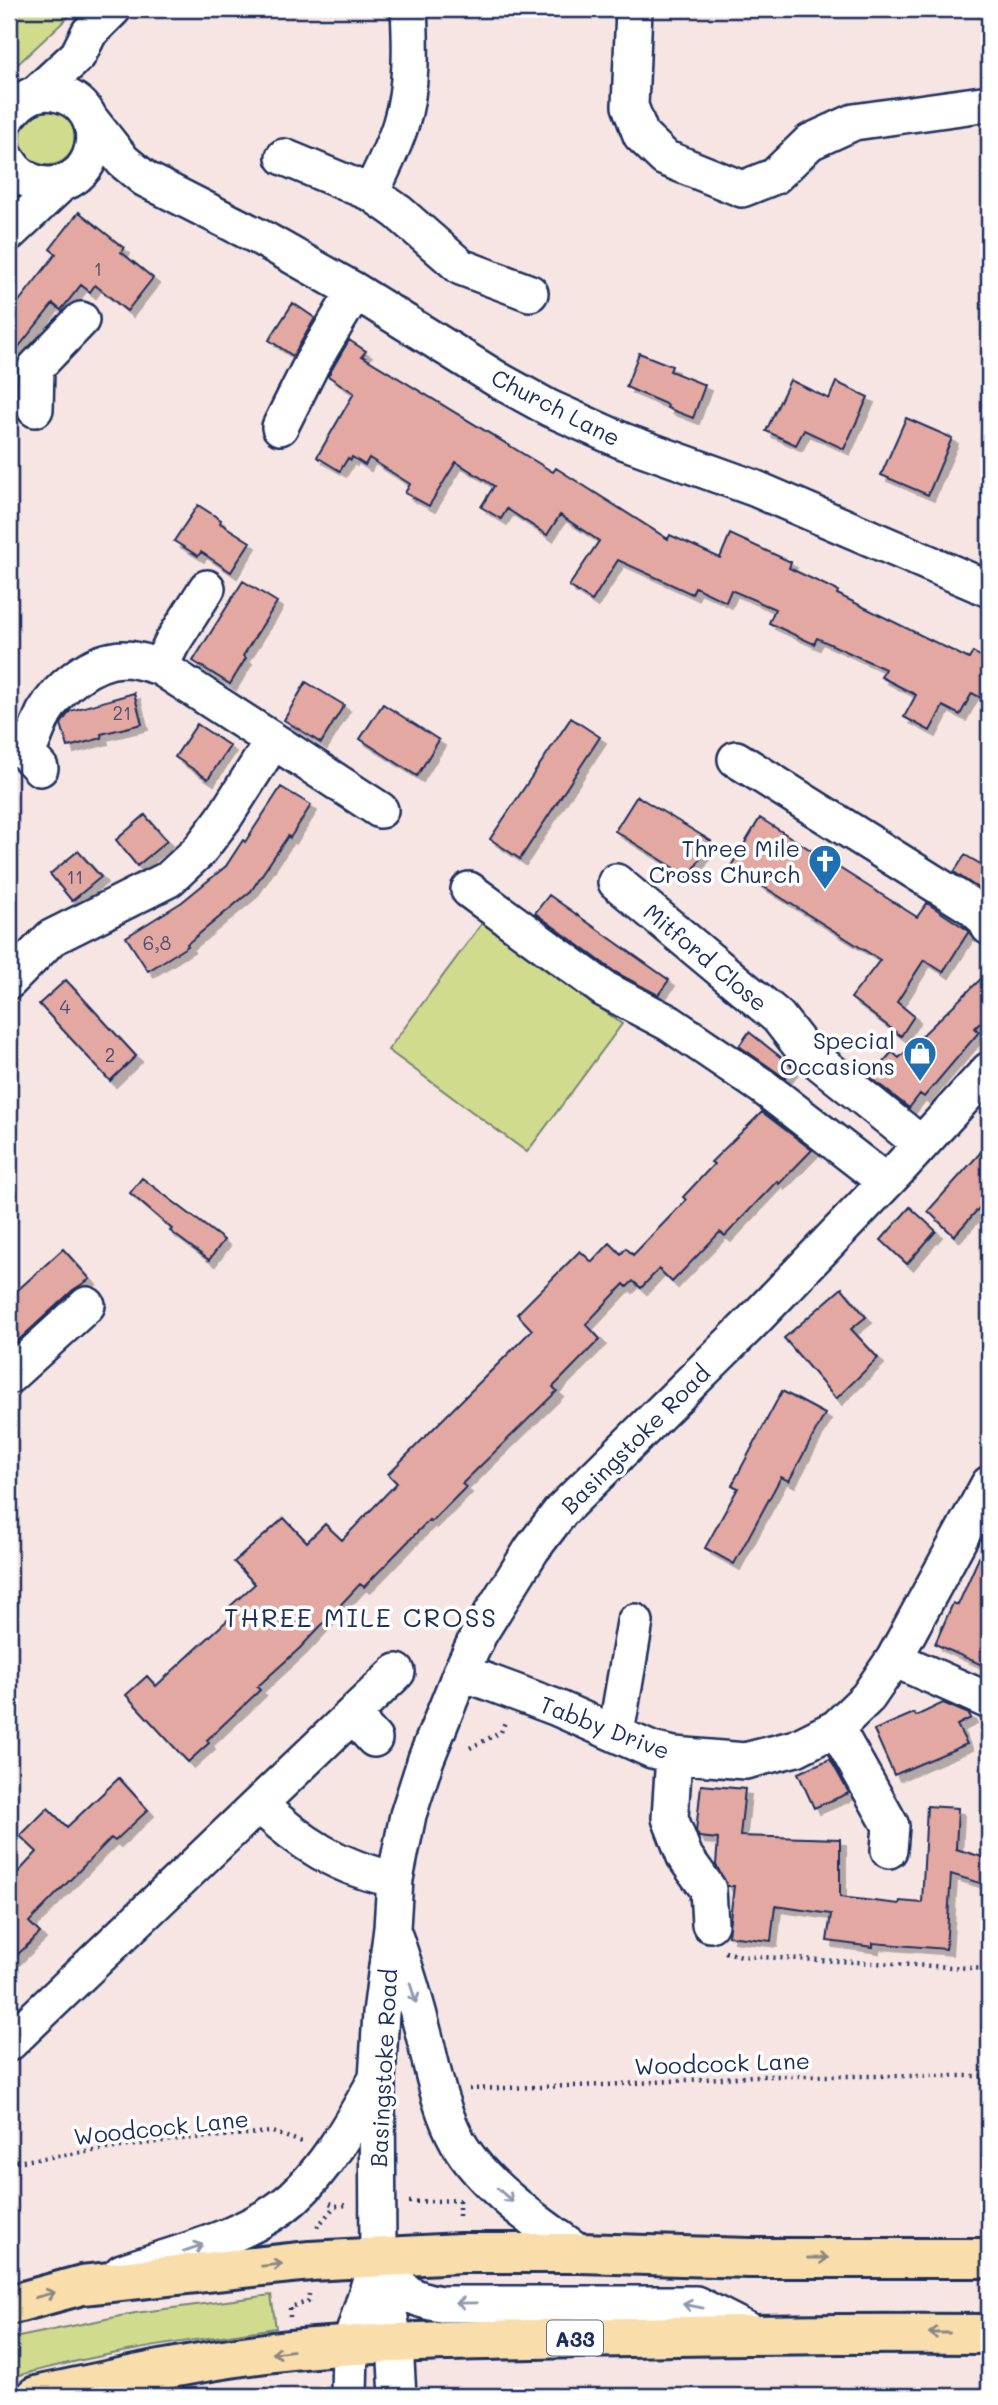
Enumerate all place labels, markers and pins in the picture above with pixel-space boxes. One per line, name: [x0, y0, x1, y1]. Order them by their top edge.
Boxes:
place label: Three Mile Cross Church: [649, 833, 800, 889]
church icon: Three Mile Cross Church: [806, 842, 844, 891]
place label: Special Occasions: [780, 1025, 895, 1081]
shop icon: Special Occasions: [901, 1034, 939, 1083]

